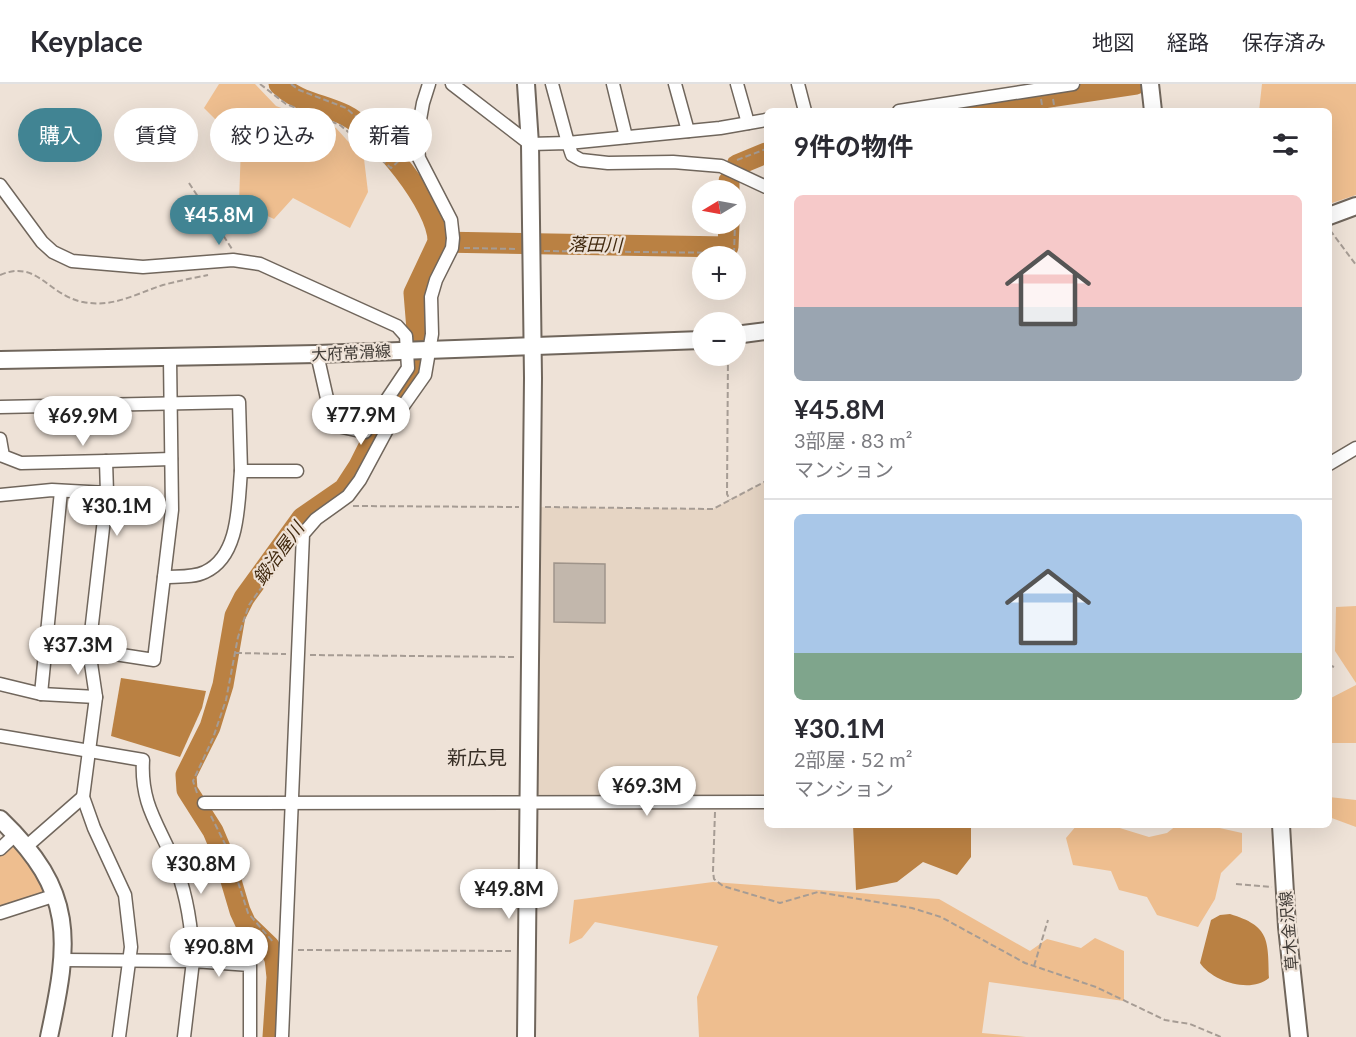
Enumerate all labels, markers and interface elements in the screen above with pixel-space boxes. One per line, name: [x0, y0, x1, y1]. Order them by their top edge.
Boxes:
text: Keyplace: [30, 24, 143, 58]
text: 地図: [1092, 29, 1134, 54]
text: 経路: [1167, 29, 1209, 54]
text: 保存済み: [1242, 29, 1326, 54]
chip: 購入: [18, 108, 102, 162]
chip: 賃貸: [114, 108, 198, 162]
chip: 絞り込み: [210, 108, 336, 162]
chip: 新着: [348, 108, 432, 162]
icon: filters: [1269, 128, 1302, 161]
text: 9件の物件: [794, 130, 913, 162]
north arrow: [692, 180, 746, 234]
map controls: [692, 180, 746, 366]
pin: ¥45.8M: [170, 195, 268, 246]
text: ¥45.8M: [184, 202, 254, 226]
water label: 落田川: [568, 233, 624, 256]
icon: home: [994, 234, 1102, 342]
button: +: [692, 246, 746, 300]
button: −: [692, 312, 746, 366]
street label: 大府常滑線: [311, 340, 391, 364]
text: ¥45.8M: [794, 393, 885, 425]
pin: ¥77.9M: [312, 395, 410, 446]
pin: ¥69.9M: [34, 396, 132, 447]
text: ¥77.9M: [326, 402, 396, 426]
text: ¥69.9M: [48, 403, 118, 427]
text: 3部屋 · 83 m²: [794, 428, 913, 452]
text: マンション: [794, 457, 894, 481]
pin: ¥30.1M: [68, 486, 166, 537]
text: ¥30.1M: [82, 493, 152, 517]
water label: 鍛治屋川: [248, 516, 309, 589]
icon: home: [994, 553, 1102, 661]
pin: ¥37.3M: [29, 625, 127, 676]
text: ¥37.3M: [43, 632, 113, 656]
text: ¥30.1M: [794, 712, 885, 744]
district label: 新広見: [447, 745, 507, 769]
text: 2部屋 · 52 m²: [794, 747, 913, 771]
pin: ¥69.3M: [598, 766, 696, 817]
text: ¥69.3M: [612, 773, 682, 797]
text: マンション: [794, 776, 894, 800]
pin: ¥30.8M: [152, 844, 250, 895]
text: ¥30.8M: [166, 851, 236, 875]
pin: ¥49.8M: [460, 869, 558, 920]
text: ¥49.8M: [474, 876, 544, 900]
street label: 草木金沢線: [1275, 890, 1301, 972]
pin: ¥90.8M: [170, 927, 268, 978]
text: ¥90.8M: [184, 934, 254, 958]

